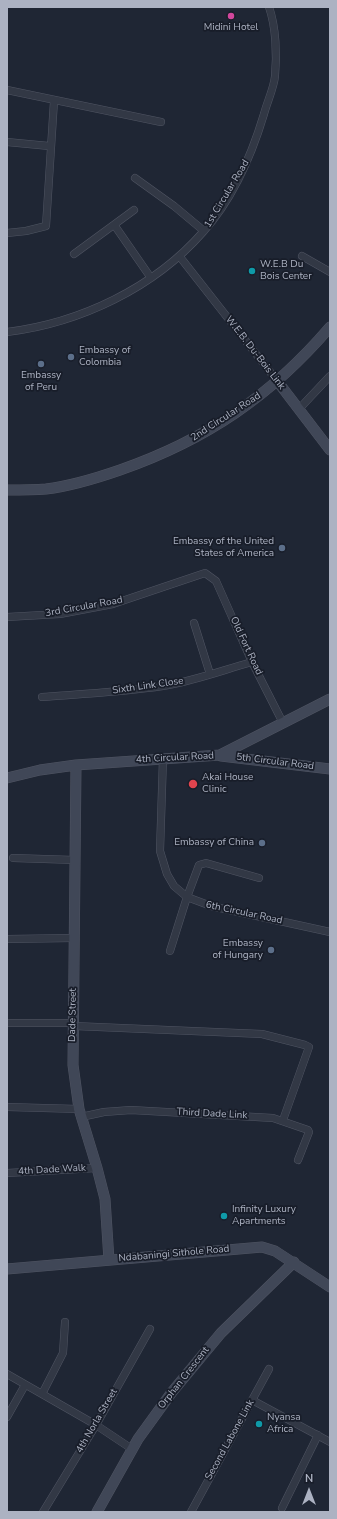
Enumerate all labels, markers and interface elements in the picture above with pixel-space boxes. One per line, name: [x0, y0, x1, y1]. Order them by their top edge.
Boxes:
marker: Midini Hotel: [226, 11, 236, 21]
place label: Midini Hotel: [204, 22, 258, 34]
street label: 1st Circular Road: [202, 158, 252, 230]
place label: W.E.B Du Bois Center: [260, 259, 312, 282]
marker: W.E.B Du Bois Center: [247, 266, 257, 276]
street label: W.E.B. Du-Bois Link: [223, 314, 287, 392]
place label: Embassy of Colombia: [79, 345, 131, 368]
marker: Embassy of Colombia: [66, 352, 76, 362]
marker: Embassy of Peru: [36, 359, 46, 369]
place label: Embassy of Peru: [21, 370, 61, 394]
street label: 2nd Circular Road: [189, 390, 263, 444]
place label: Embassy of the United States of America: [173, 536, 274, 560]
marker: Embassy of the United States of America: [277, 543, 287, 553]
street label: 3rd Circular Road: [44, 594, 124, 620]
street label: Old Fort Road: [227, 615, 265, 677]
street label: Sixth Link Close: [112, 675, 184, 697]
street label: 4th Circular Road: [136, 750, 214, 766]
street label: 5th Circular Road: [235, 751, 315, 773]
place label: Akai House Clinic: [202, 772, 253, 796]
marker: Akai House Clinic: [187, 778, 199, 790]
place label: Embassy of China: [174, 837, 254, 849]
marker: Embassy of China: [257, 838, 267, 848]
street label: 6th Circular Road: [204, 899, 284, 927]
place label: Embassy of Hungary: [213, 938, 263, 962]
marker: Embassy of Hungary: [266, 945, 276, 955]
street label: Dade Street: [67, 988, 79, 1042]
street label: Third Dade Link: [176, 1106, 248, 1122]
street label: 4th Dade Walk: [18, 1162, 86, 1178]
place label: Infinity Luxury Apartments: [232, 1204, 296, 1228]
marker: Infinity Luxury Apartments: [219, 1211, 229, 1221]
street label: Ndabaningi Sithole Road: [118, 1243, 230, 1265]
street label: Orphan Crescent: [156, 1344, 212, 1412]
street label: 4th Norla Street: [74, 1387, 120, 1455]
street label: Second Labone Link: [203, 1398, 257, 1482]
place label: Nyansa Africa: [267, 1412, 301, 1436]
marker: Nyansa Africa: [254, 1419, 264, 1429]
north arrow: [289, 1471, 329, 1511]
text: N: [305, 1471, 313, 1486]

